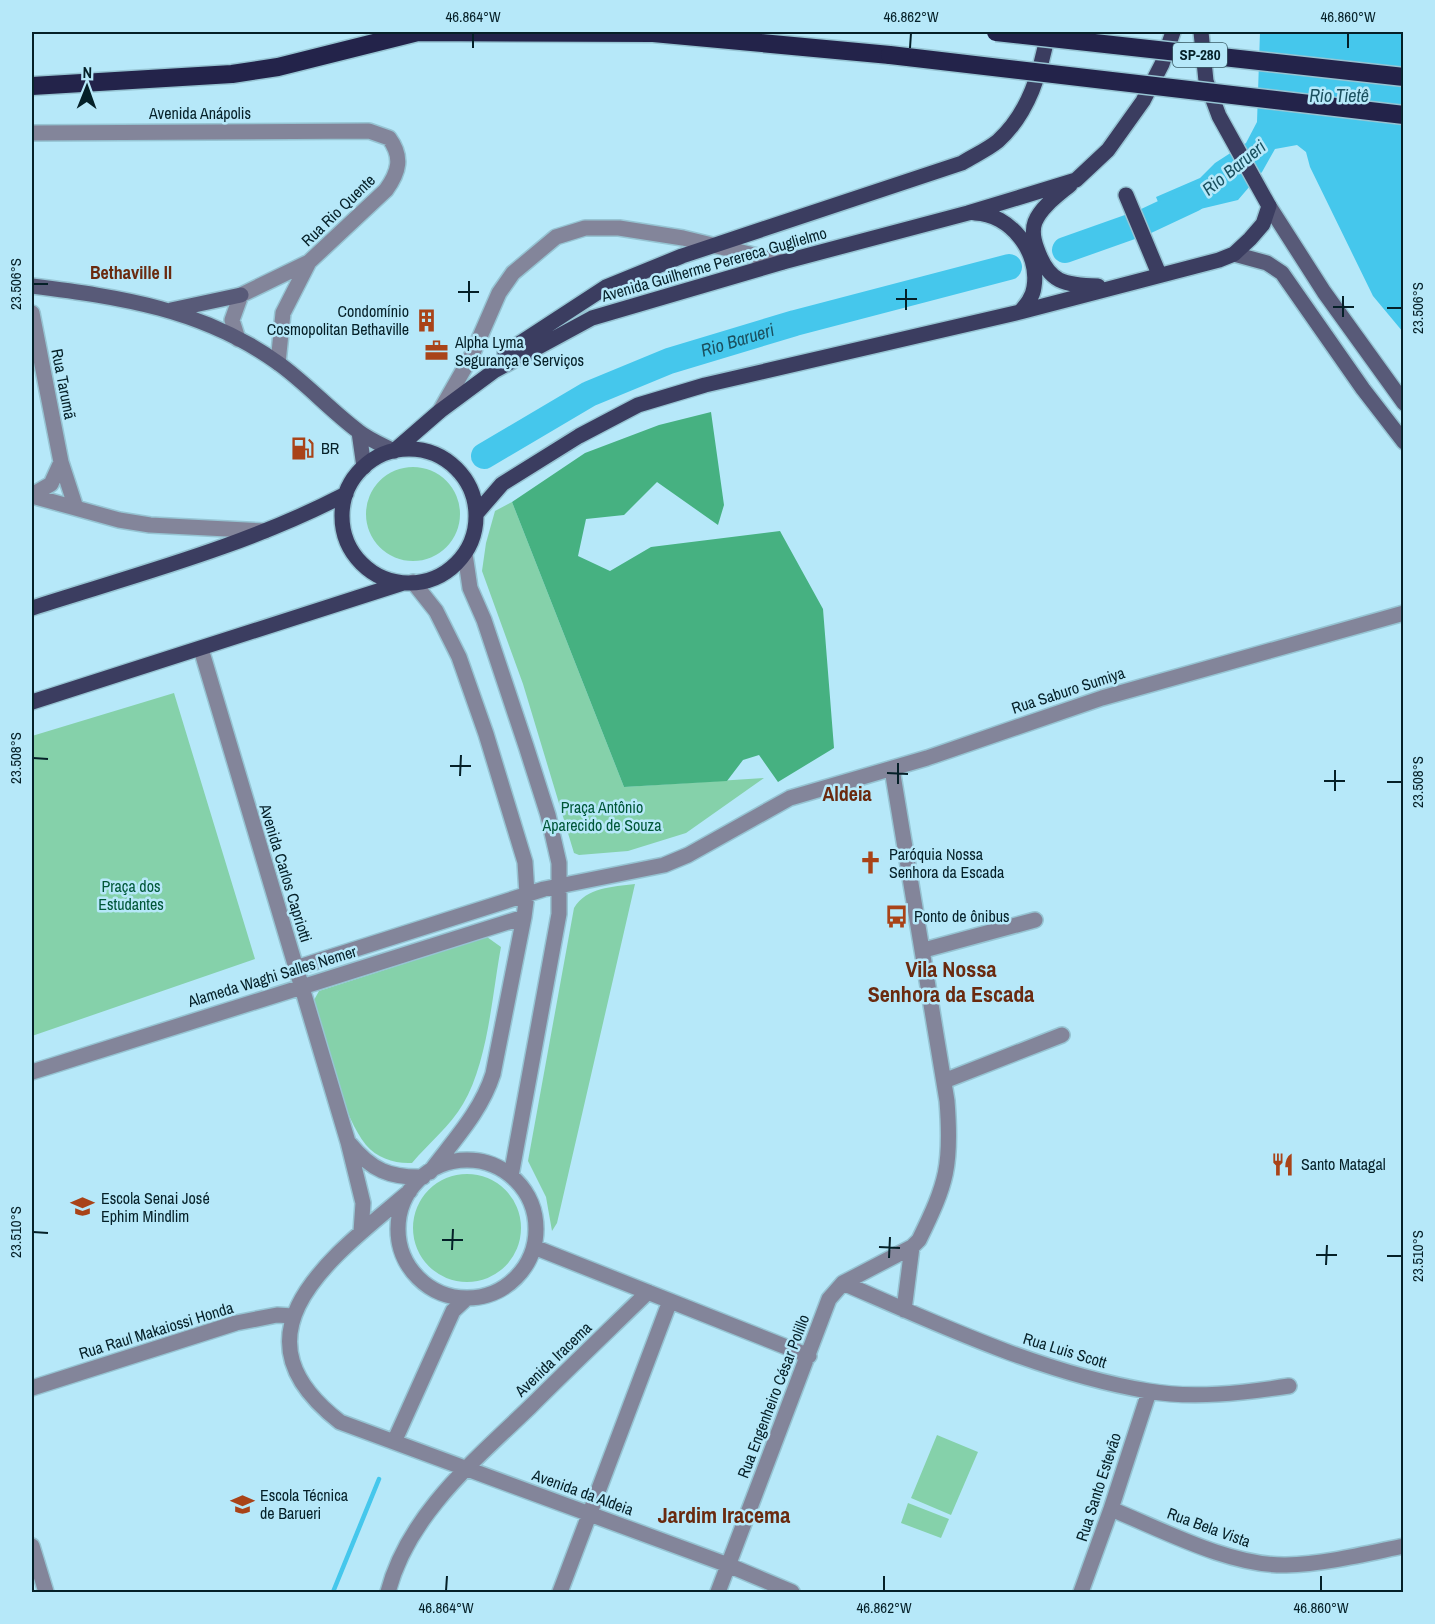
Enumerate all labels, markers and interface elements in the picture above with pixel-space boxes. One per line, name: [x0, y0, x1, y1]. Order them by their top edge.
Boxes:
text: 46.864°W: [445, 6, 501, 27]
text: 46.862°W: [883, 6, 939, 27]
text: 46.860°W: [1320, 6, 1376, 27]
road number: SP-280: [1173, 43, 1227, 67]
north arrow: [57, 57, 117, 117]
text: N: [82, 61, 92, 83]
water label: Rio Tietê: [1309, 83, 1369, 108]
street label: Avenida Anápolis: [148, 102, 251, 124]
water label: Rio Barueri: [1196, 134, 1271, 201]
street label: Rua Rio Quente: [296, 169, 380, 251]
street label: Avenida Guilherme Perereca Guglielmo: [598, 221, 829, 307]
text: 23.506°S: [5, 258, 26, 310]
district label: Bethaville II: [90, 260, 172, 285]
text: 23.506°S: [1407, 282, 1428, 334]
place label: Condomínio Cosmopolitan Bethaville: [267, 300, 409, 340]
building icon: Condomínio Cosmopolitan Bethaville: [414, 307, 440, 333]
water label: Rio Barueri: [698, 317, 777, 363]
place label: Alpha Lyma Segurança e Serviços: [454, 331, 584, 371]
office icon: Alpha Lyma Segurança e Serviços: [424, 338, 450, 364]
street label: Rua Tarumã: [46, 347, 82, 422]
fuel station icon: BR: [290, 435, 316, 461]
place label: BR: [321, 437, 340, 459]
street label: Rua Saburo Sumiya: [1008, 661, 1128, 719]
text: 23.508°S: [5, 732, 26, 784]
text: 23.508°S: [1407, 756, 1428, 808]
district label: Aldeia: [822, 780, 872, 807]
park label: Praça Antônio Aparecido de Souza: [542, 796, 662, 836]
street label: Avenida Carlos Capriotti: [254, 800, 317, 945]
place label: Paróquia Nossa Senhora da Escada: [889, 843, 1005, 883]
church icon: Paróquia Nossa Senhora da Escada: [858, 850, 884, 876]
park label: Praça dos Estudantes: [98, 875, 164, 915]
bus stop icon: Ponto de ônibus: [883, 903, 909, 929]
place label: Ponto de ônibus: [914, 905, 1010, 927]
street label: Alameda Waghi Salles Nemer: [184, 940, 360, 1012]
district label: Vila Nossa Senhora da Escada: [868, 954, 1034, 1009]
restaurant icon: Santo Matagal: [1270, 1151, 1296, 1177]
place label: Santo Matagal: [1301, 1153, 1386, 1175]
place label: Escola Senai José Ephim Mindlim: [101, 1187, 210, 1227]
school or university icon: Escola Senai José Ephim Mindlim: [70, 1194, 96, 1220]
text: 23.510°S: [5, 1206, 26, 1258]
text: 23.510°S: [1407, 1230, 1428, 1282]
street label: Rua Raul Makaiossi Honda: [76, 1296, 237, 1364]
street label: Rua Engenheiro César Polillo: [732, 1311, 814, 1481]
street label: Avenida Iracema: [509, 1316, 597, 1402]
street label: Rua Luis Scott: [1021, 1327, 1110, 1373]
street label: Rua Santo Estevão: [1070, 1430, 1126, 1544]
street label: Avenida da Aldeia: [528, 1463, 637, 1521]
place label: Escola Técnica de Barueri: [260, 1484, 349, 1524]
school or university icon: Escola Técnica de Barueri: [229, 1491, 255, 1517]
district label: Jardim Iracema: [658, 1500, 790, 1530]
street label: Rua Bela Vista: [1164, 1502, 1254, 1553]
text: 46.864°W: [418, 1597, 474, 1618]
text: 46.862°W: [856, 1597, 912, 1618]
text: 46.860°W: [1293, 1597, 1349, 1618]

